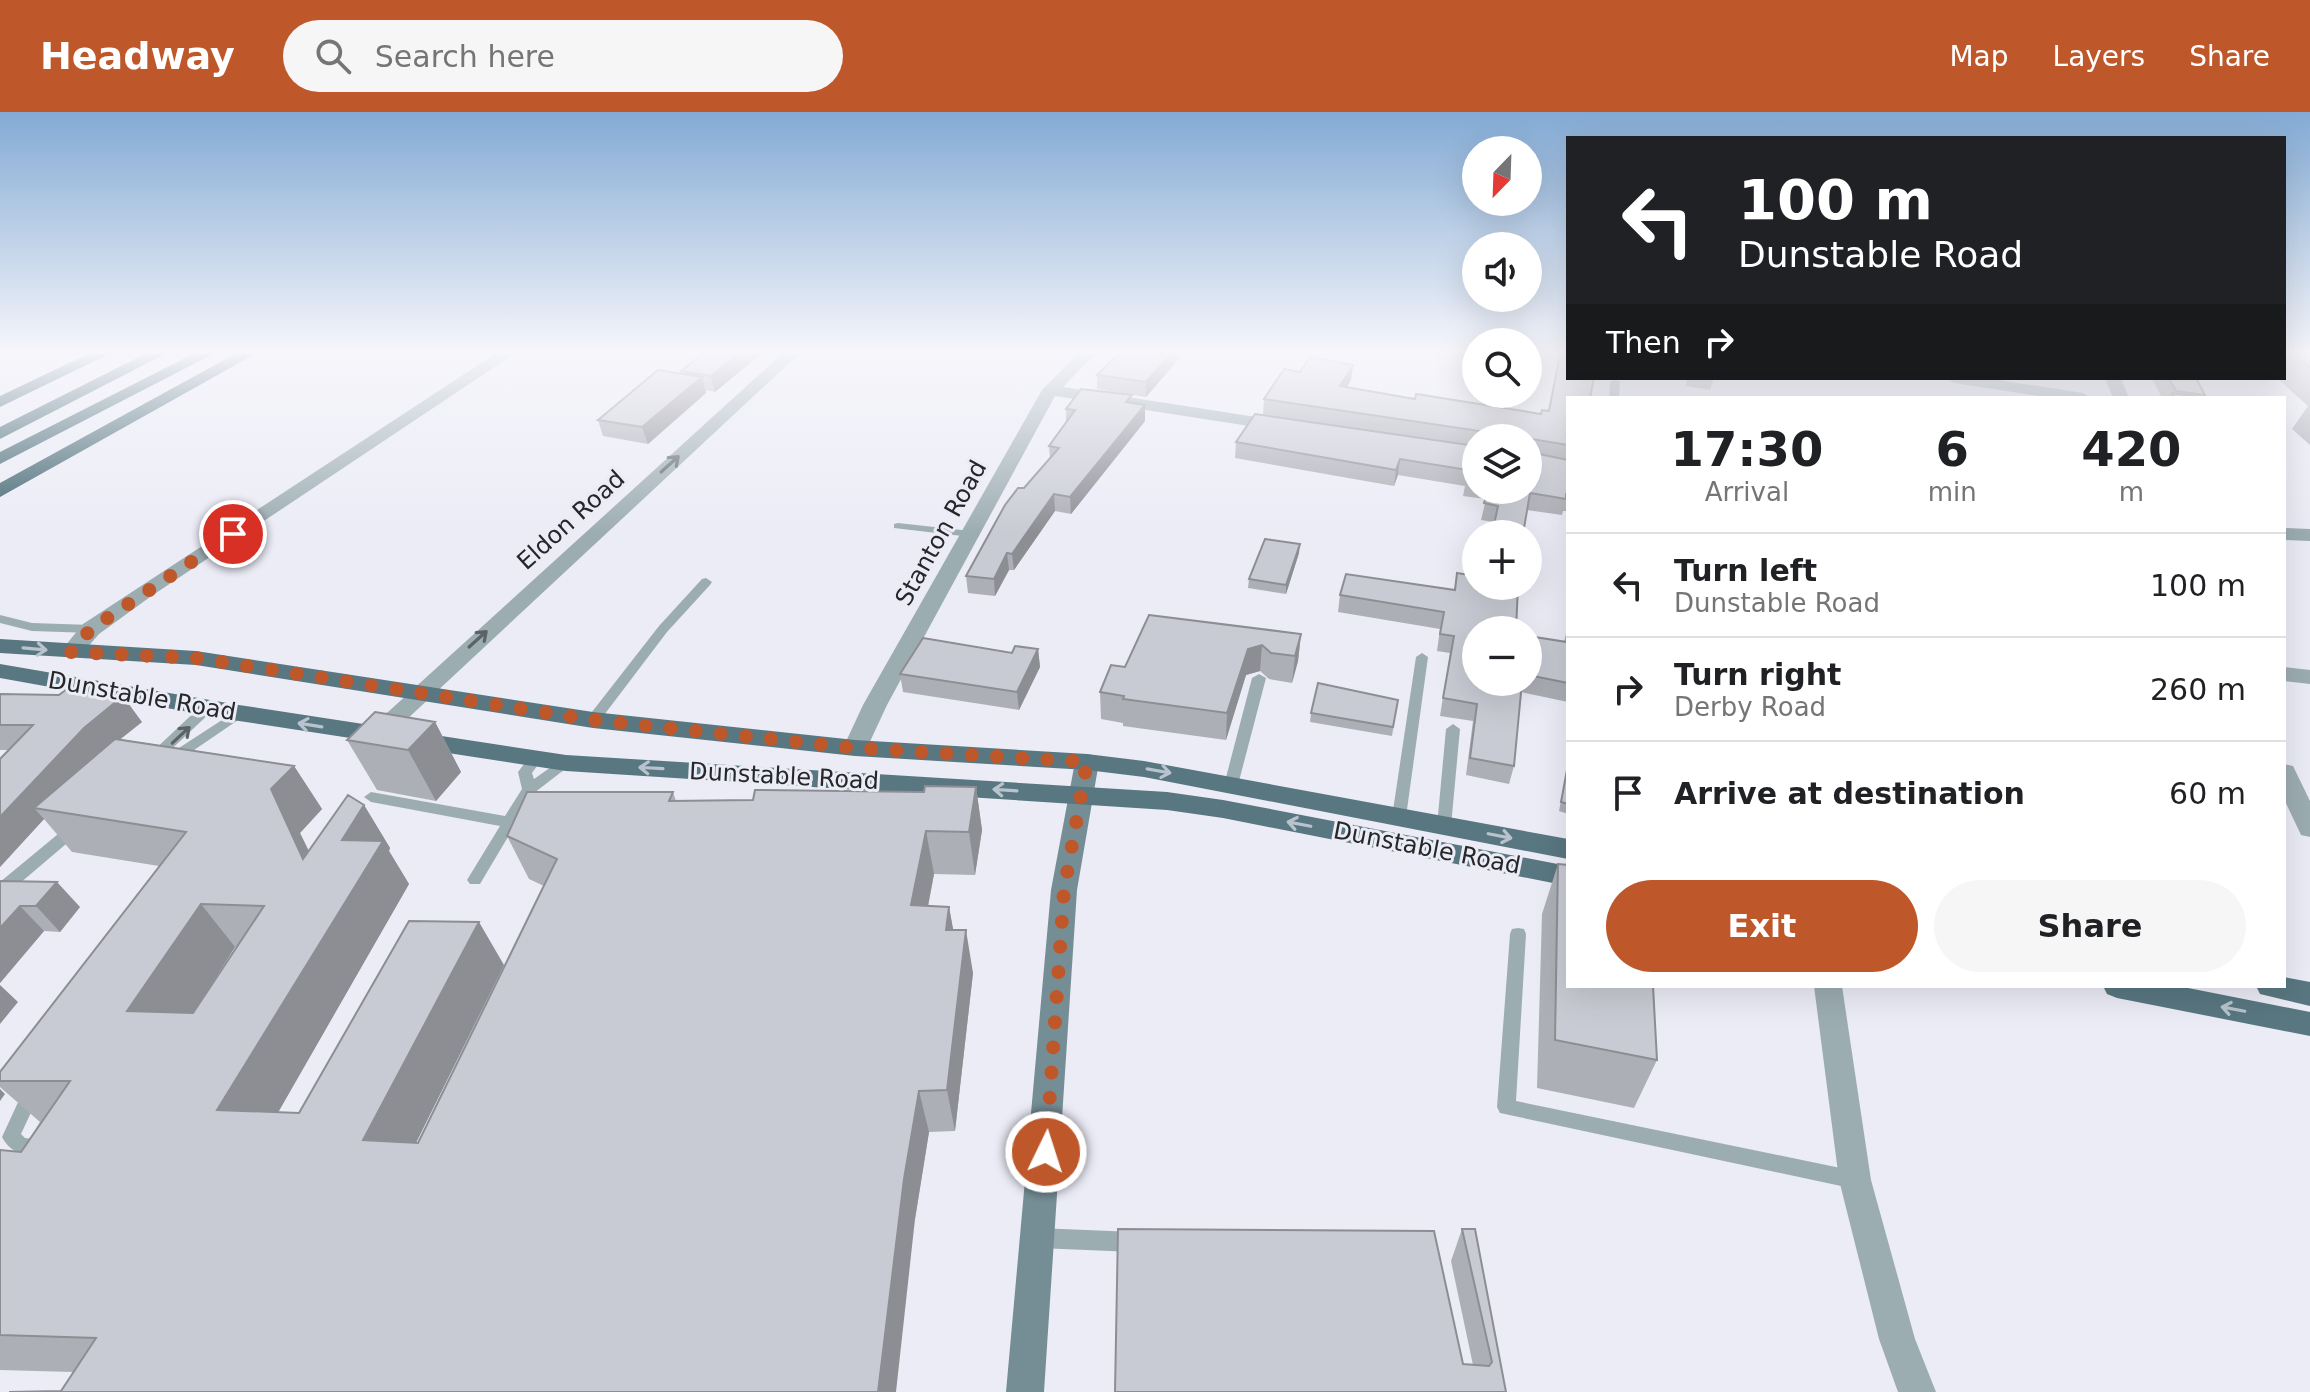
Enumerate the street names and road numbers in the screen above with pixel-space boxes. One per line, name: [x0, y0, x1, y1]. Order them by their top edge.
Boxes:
street label: Stanton Road: [890, 455, 992, 611]
street label: Eldon Road: [512, 464, 630, 576]
street label: Dunstable Road: [46, 666, 238, 726]
street label: Dunstable Road: [688, 757, 880, 795]
street label: Dunstable Road: [1331, 816, 1523, 880]

